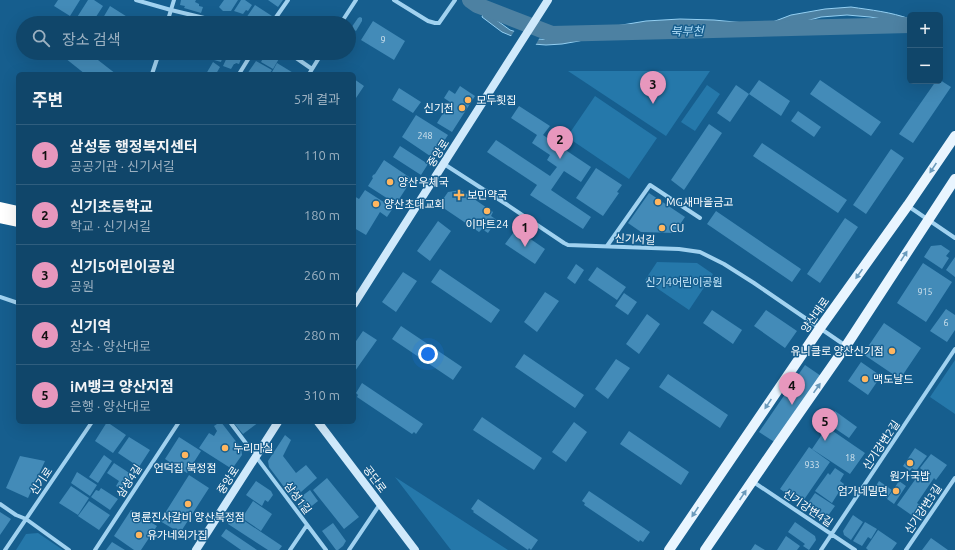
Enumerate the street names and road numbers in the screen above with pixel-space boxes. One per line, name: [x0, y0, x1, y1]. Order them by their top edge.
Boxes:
street label: 중앙로: [425, 137, 451, 169]
street label: 신기서길: [614, 232, 656, 246]
street label: 양산대로: [798, 295, 832, 335]
street label: 신기강변2길: [860, 418, 902, 472]
street label: 삼성4길: [114, 462, 144, 500]
street label: 공단로: [361, 463, 389, 495]
street label: 중앙로: [215, 464, 241, 496]
street label: 신기로: [28, 465, 54, 497]
street label: 삼성1길: [282, 480, 314, 516]
street label: 신기강변3길: [902, 482, 944, 536]
street label: 신기강변4길: [781, 487, 835, 529]

